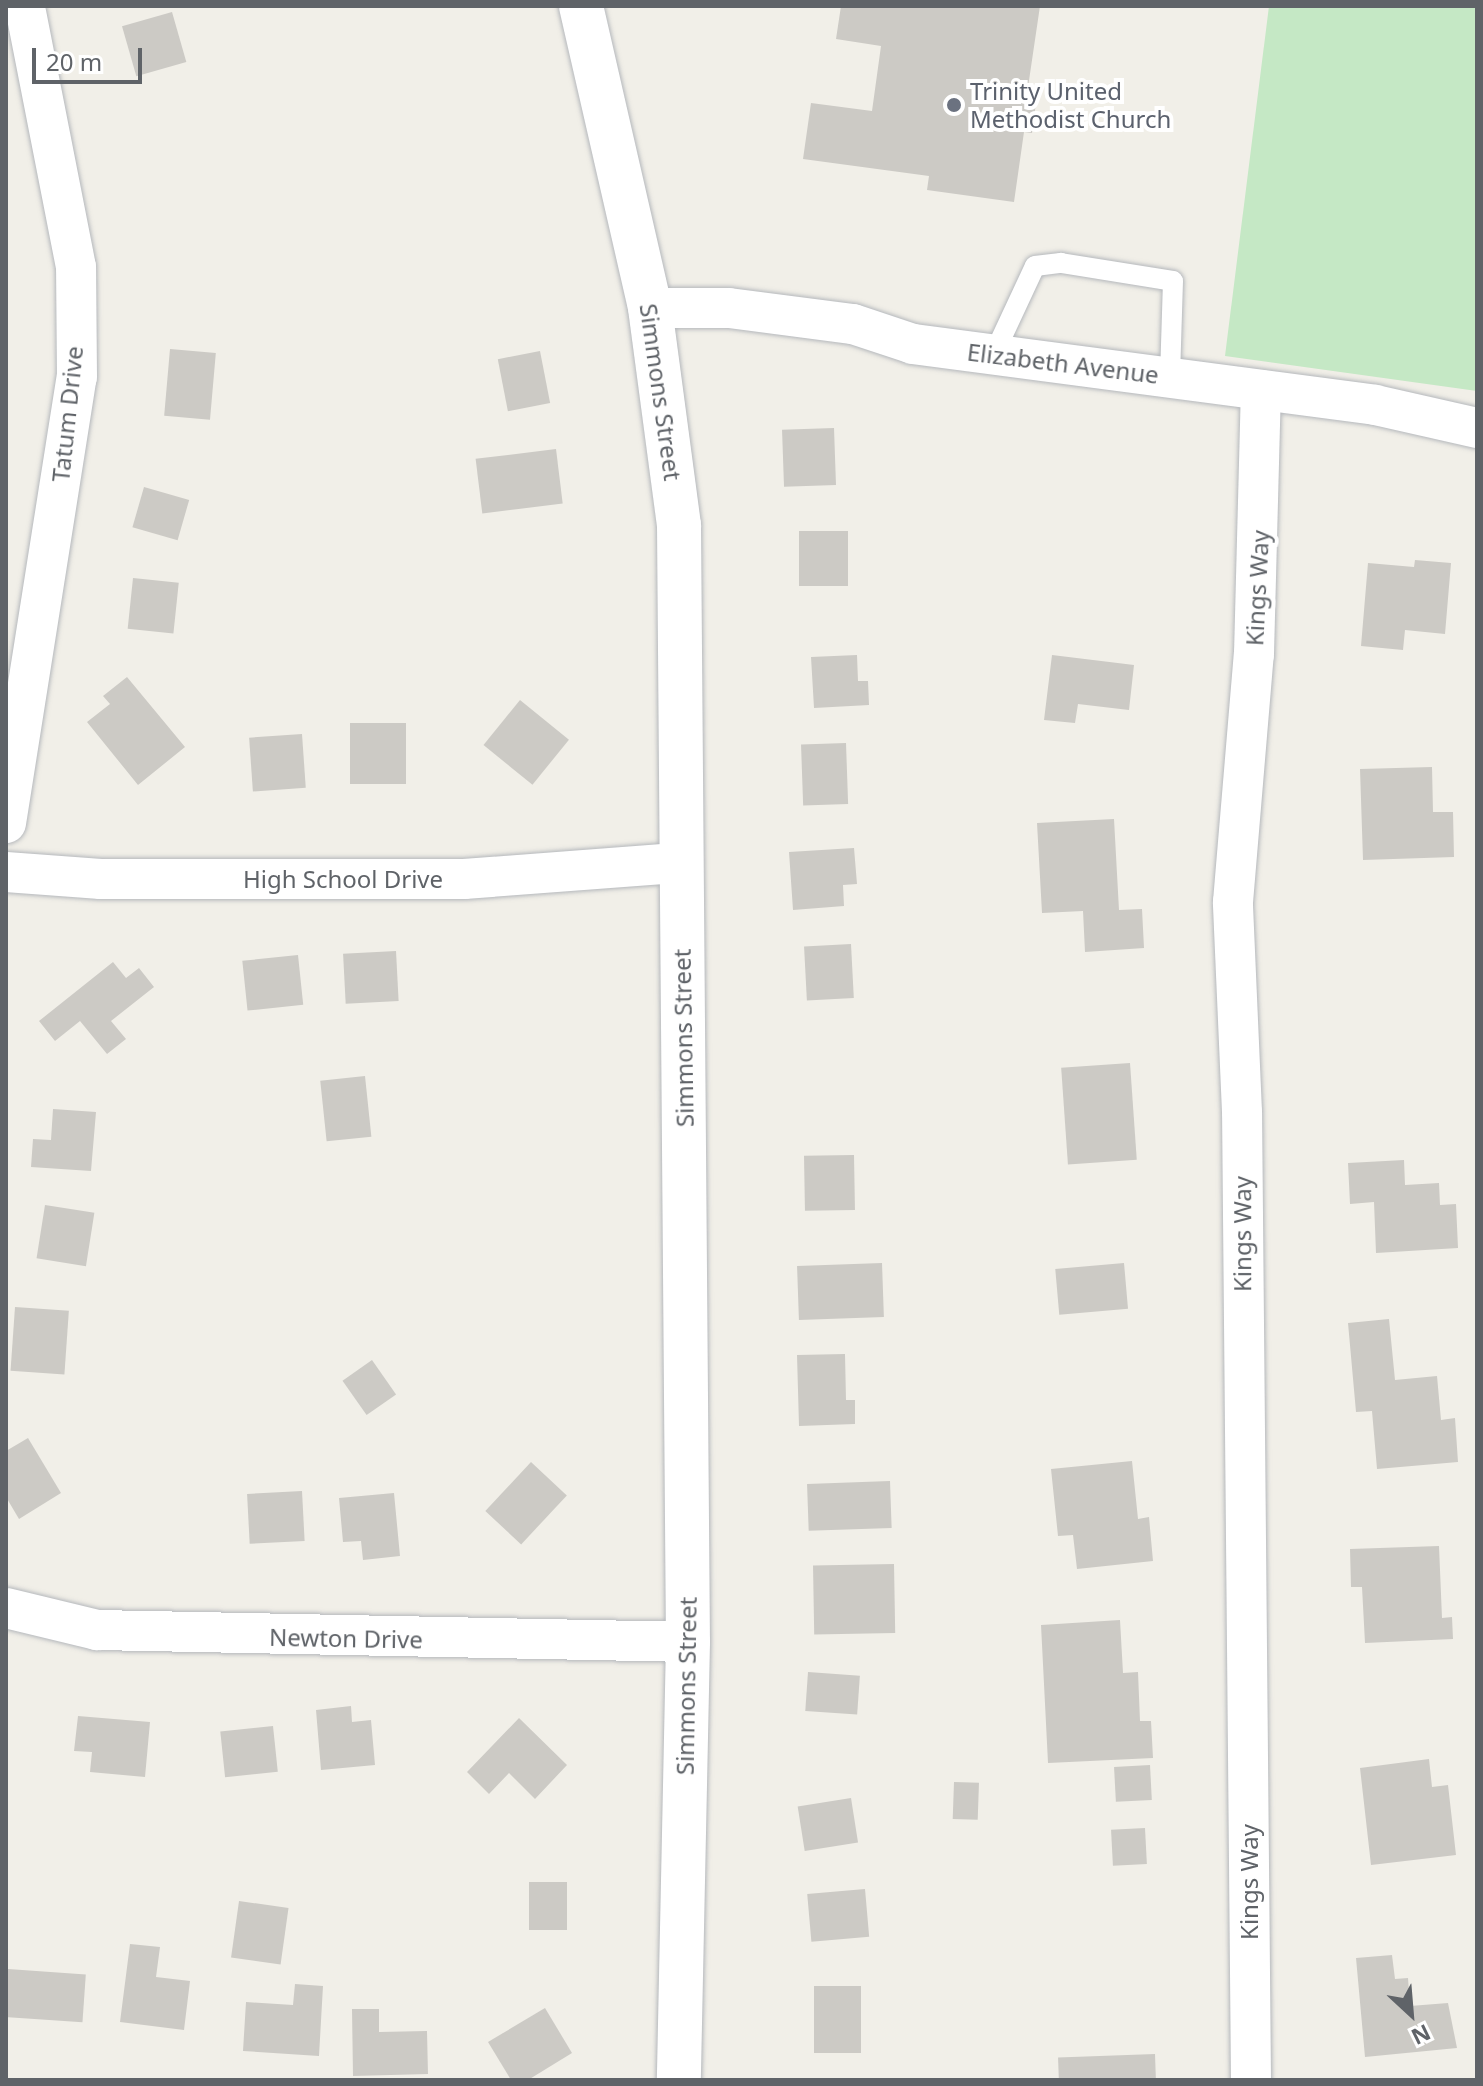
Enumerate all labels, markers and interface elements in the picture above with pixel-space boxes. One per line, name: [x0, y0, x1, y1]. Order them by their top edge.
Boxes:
scale bar: [36, 32, 146, 82]
text: 20 m: [46, 45, 102, 78]
place label: Trinity United Methodist Church: [970, 77, 1171, 133]
marker: Trinity United Methodist Church: [945, 96, 963, 114]
street label: Simmons Street: [634, 302, 688, 482]
street label: Elizabeth Avenue: [966, 337, 1160, 389]
street label: Tatum Drive: [46, 345, 88, 483]
street label: Kings Way: [1240, 529, 1274, 647]
street label: High School Drive: [243, 865, 443, 893]
street label: Simmons Street: [667, 949, 699, 1127]
street label: Kings Way: [1228, 1176, 1256, 1292]
street label: Simmons Street: [670, 1597, 702, 1775]
street label: Newton Drive: [269, 1622, 423, 1654]
street label: Kings Way: [1235, 1824, 1263, 1940]
north arrow: [1371, 1974, 1451, 2054]
text: N: [1407, 2018, 1436, 2053]

